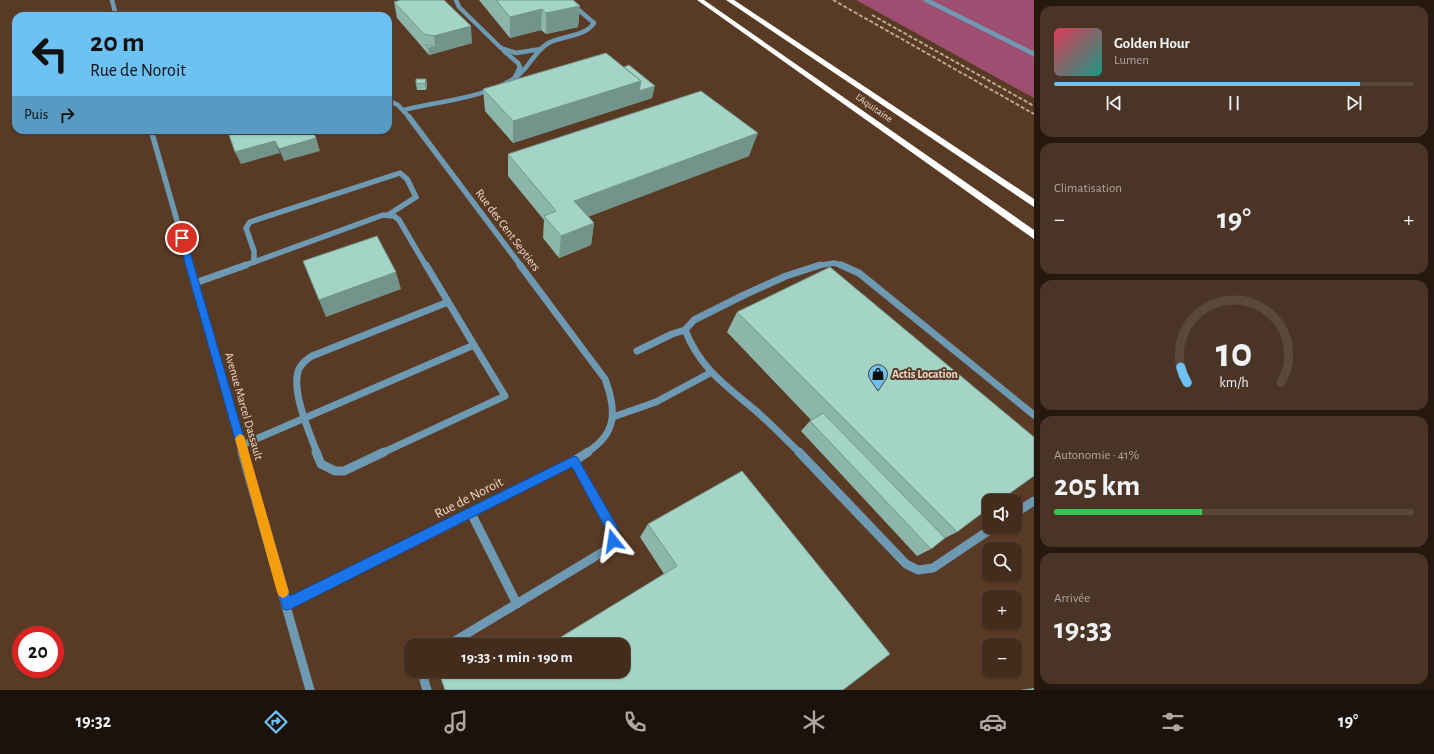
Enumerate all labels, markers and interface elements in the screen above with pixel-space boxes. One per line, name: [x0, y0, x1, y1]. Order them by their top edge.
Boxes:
icon: left: [24, 28, 76, 80]
text: 20 m: [90, 29, 145, 57]
text: Golden Hour: [1114, 36, 1190, 51]
text: Lumen: [1114, 54, 1149, 67]
text: Rue de Noroit: [90, 62, 186, 80]
street label: L'Aquitaine: [854, 92, 895, 125]
icon: previous: [1103, 92, 1125, 114]
icon: pause: [1223, 92, 1245, 114]
icon: next: [1343, 92, 1365, 114]
icon: right: [56, 104, 78, 126]
text: Puis: [24, 107, 48, 122]
text: Climatisation: [1054, 182, 1122, 195]
street label: Rue des Cent Septiers: [473, 187, 543, 273]
text: 19°: [1217, 204, 1251, 234]
text: −: [1054, 208, 1065, 230]
text: +: [1403, 208, 1414, 230]
pin: [165, 221, 199, 255]
icon: arrive: [171, 227, 193, 249]
text: 10: [1216, 333, 1252, 374]
street label: Avenue Marcel Dassault: [223, 351, 265, 461]
shop icon: Actis Location: [867, 363, 889, 391]
place label: Actis Location: [892, 368, 958, 380]
text: km/h: [1219, 376, 1249, 390]
text: Autonomie · 41%: [1054, 449, 1139, 462]
text: 205 km: [1054, 471, 1140, 501]
street label: Rue de Noroit: [433, 475, 506, 521]
map controls: [982, 494, 1022, 678]
button: sound: [982, 494, 1022, 534]
position arrow: [592, 520, 634, 562]
button: search: [982, 542, 1022, 582]
button: +: [982, 590, 1022, 630]
text: Arrivée: [1054, 592, 1090, 605]
text: 19:33: [1054, 614, 1112, 644]
speed limit sign: 20: [12, 626, 64, 678]
button: −: [982, 638, 1022, 678]
text: 19:33 · 1 min · 190 m: [461, 650, 573, 665]
icon: directions: [262, 708, 290, 736]
icon: music: [442, 708, 470, 736]
icon: phone: [621, 708, 649, 736]
icon: climate: [800, 708, 828, 736]
icon: car: [979, 708, 1007, 736]
icon: filters: [1159, 708, 1187, 736]
text: 19:32: [76, 713, 111, 731]
text: 19°: [1338, 713, 1358, 731]

